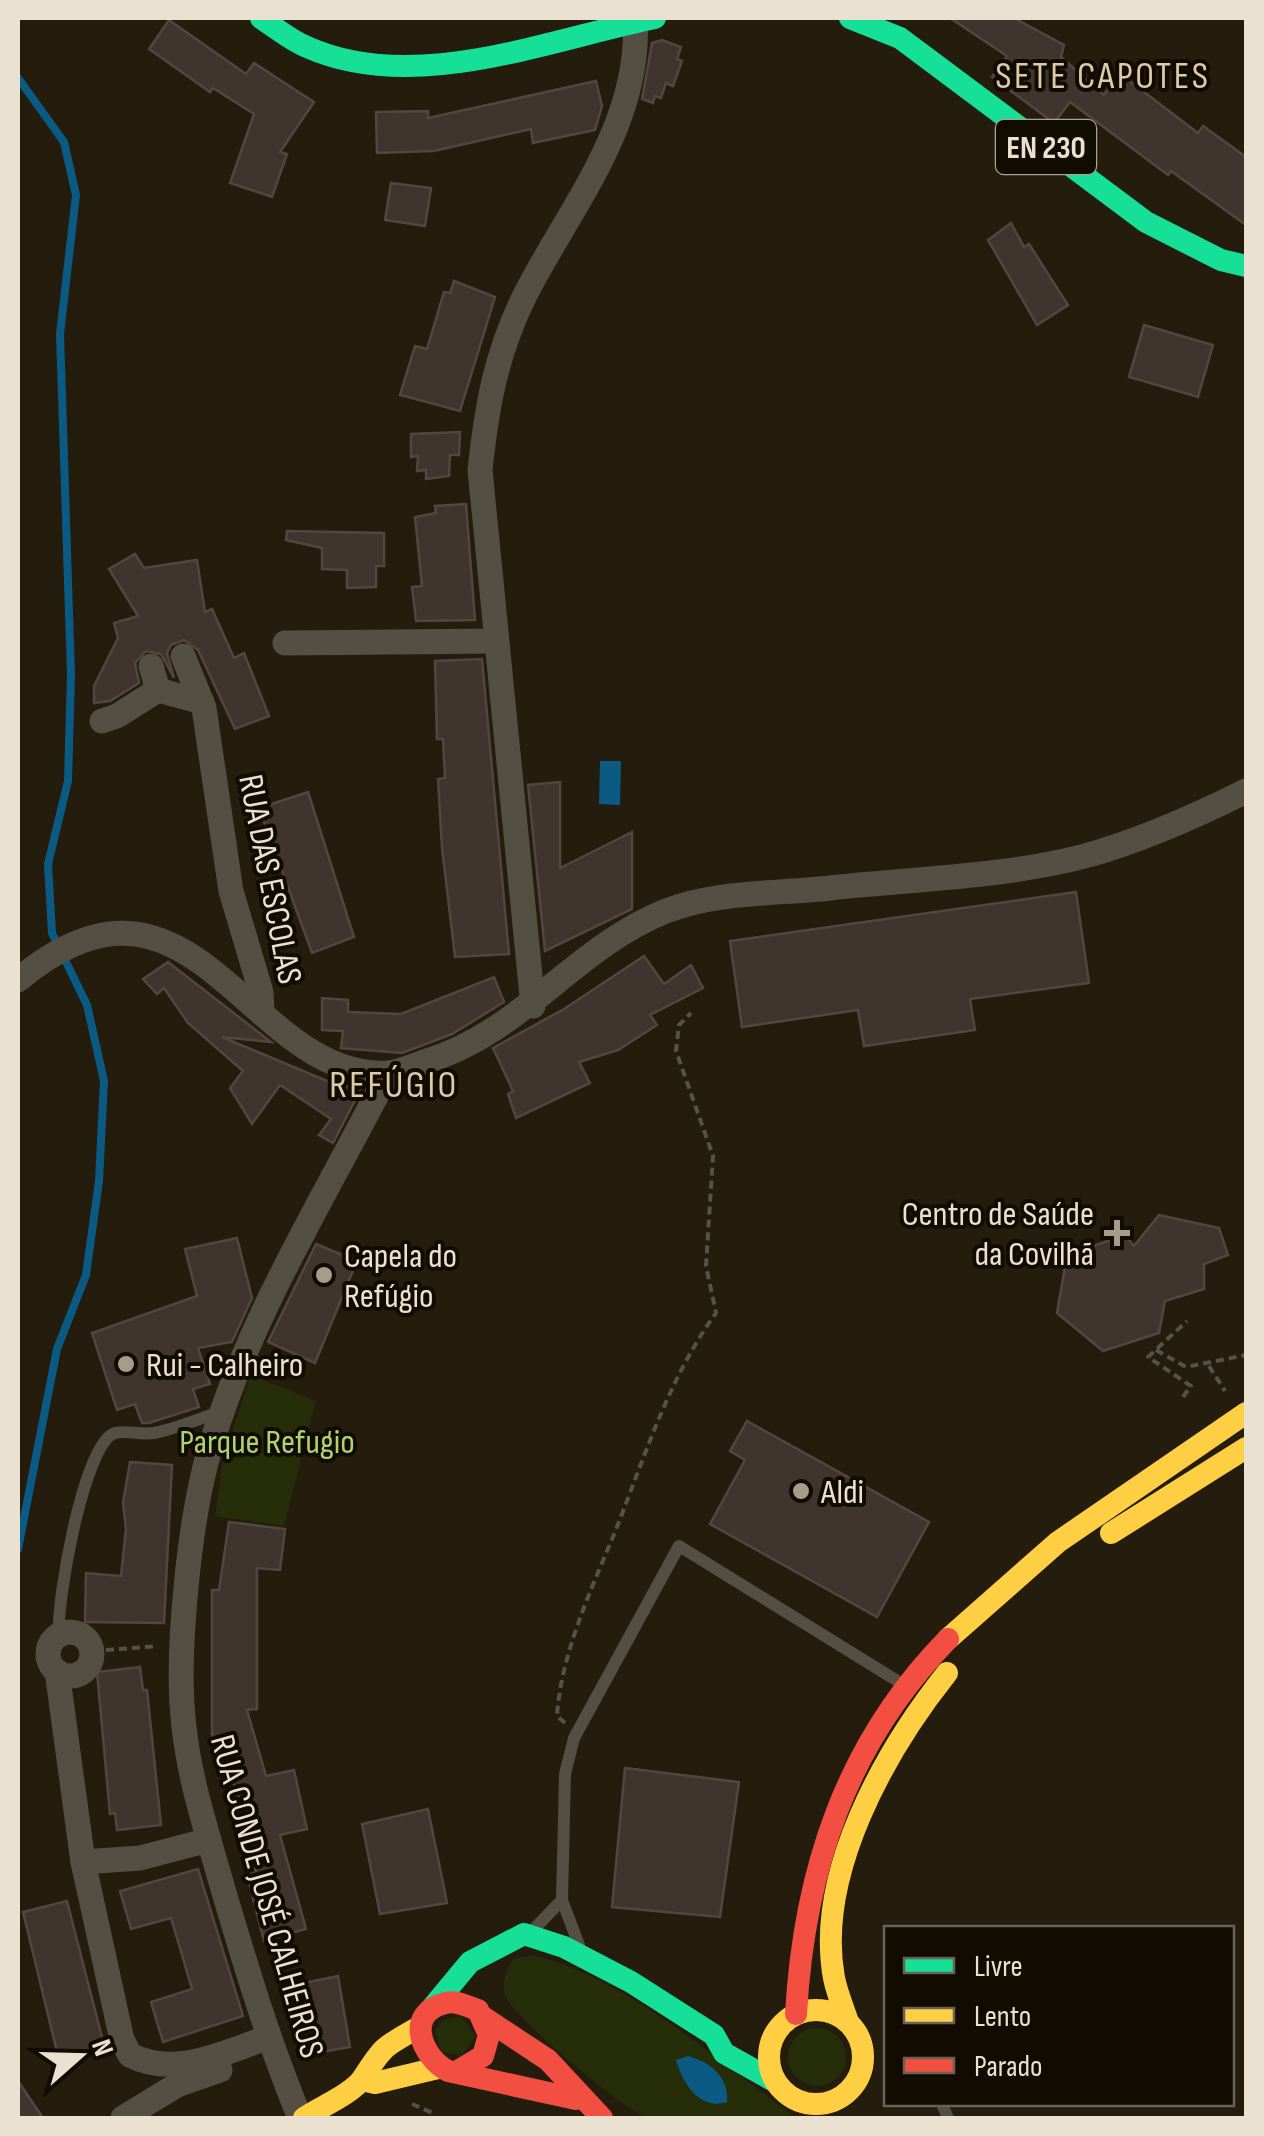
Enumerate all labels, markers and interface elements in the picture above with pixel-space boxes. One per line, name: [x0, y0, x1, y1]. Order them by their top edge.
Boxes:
district label: SETE CAPOTES: [995, 54, 1211, 99]
road number: EN 230: [996, 120, 1096, 174]
street label: RUA DAS ESCOLAS: [228, 771, 311, 988]
district label: REFÚGIO: [329, 1063, 459, 1108]
place label: Centro de Saúde da Covilhã: [902, 1193, 1094, 1276]
marker: Centro de Saúde da Covilhã: [1104, 1220, 1130, 1246]
place label: Capela do Refúgio: [344, 1235, 457, 1318]
marker: Capela do Refúgio: [313, 1264, 335, 1286]
place label: Rui - Calheiro: [146, 1344, 303, 1387]
marker: Rui - Calheiro: [115, 1353, 137, 1375]
park label: Parque Refugio: [179, 1421, 355, 1464]
place label: Aldi: [820, 1471, 864, 1514]
marker: Aldi: [790, 1480, 812, 1502]
street label: RUA CONDE JOSÉ CALHEIROS: [200, 1730, 333, 2063]
legend: [884, 1926, 1234, 2106]
text: Livre: [974, 1949, 1022, 1985]
text: Lento: [974, 1999, 1031, 2035]
north arrow: [30, 2006, 130, 2106]
text: N: [84, 2035, 120, 2061]
text: Parado: [974, 2049, 1042, 2085]

